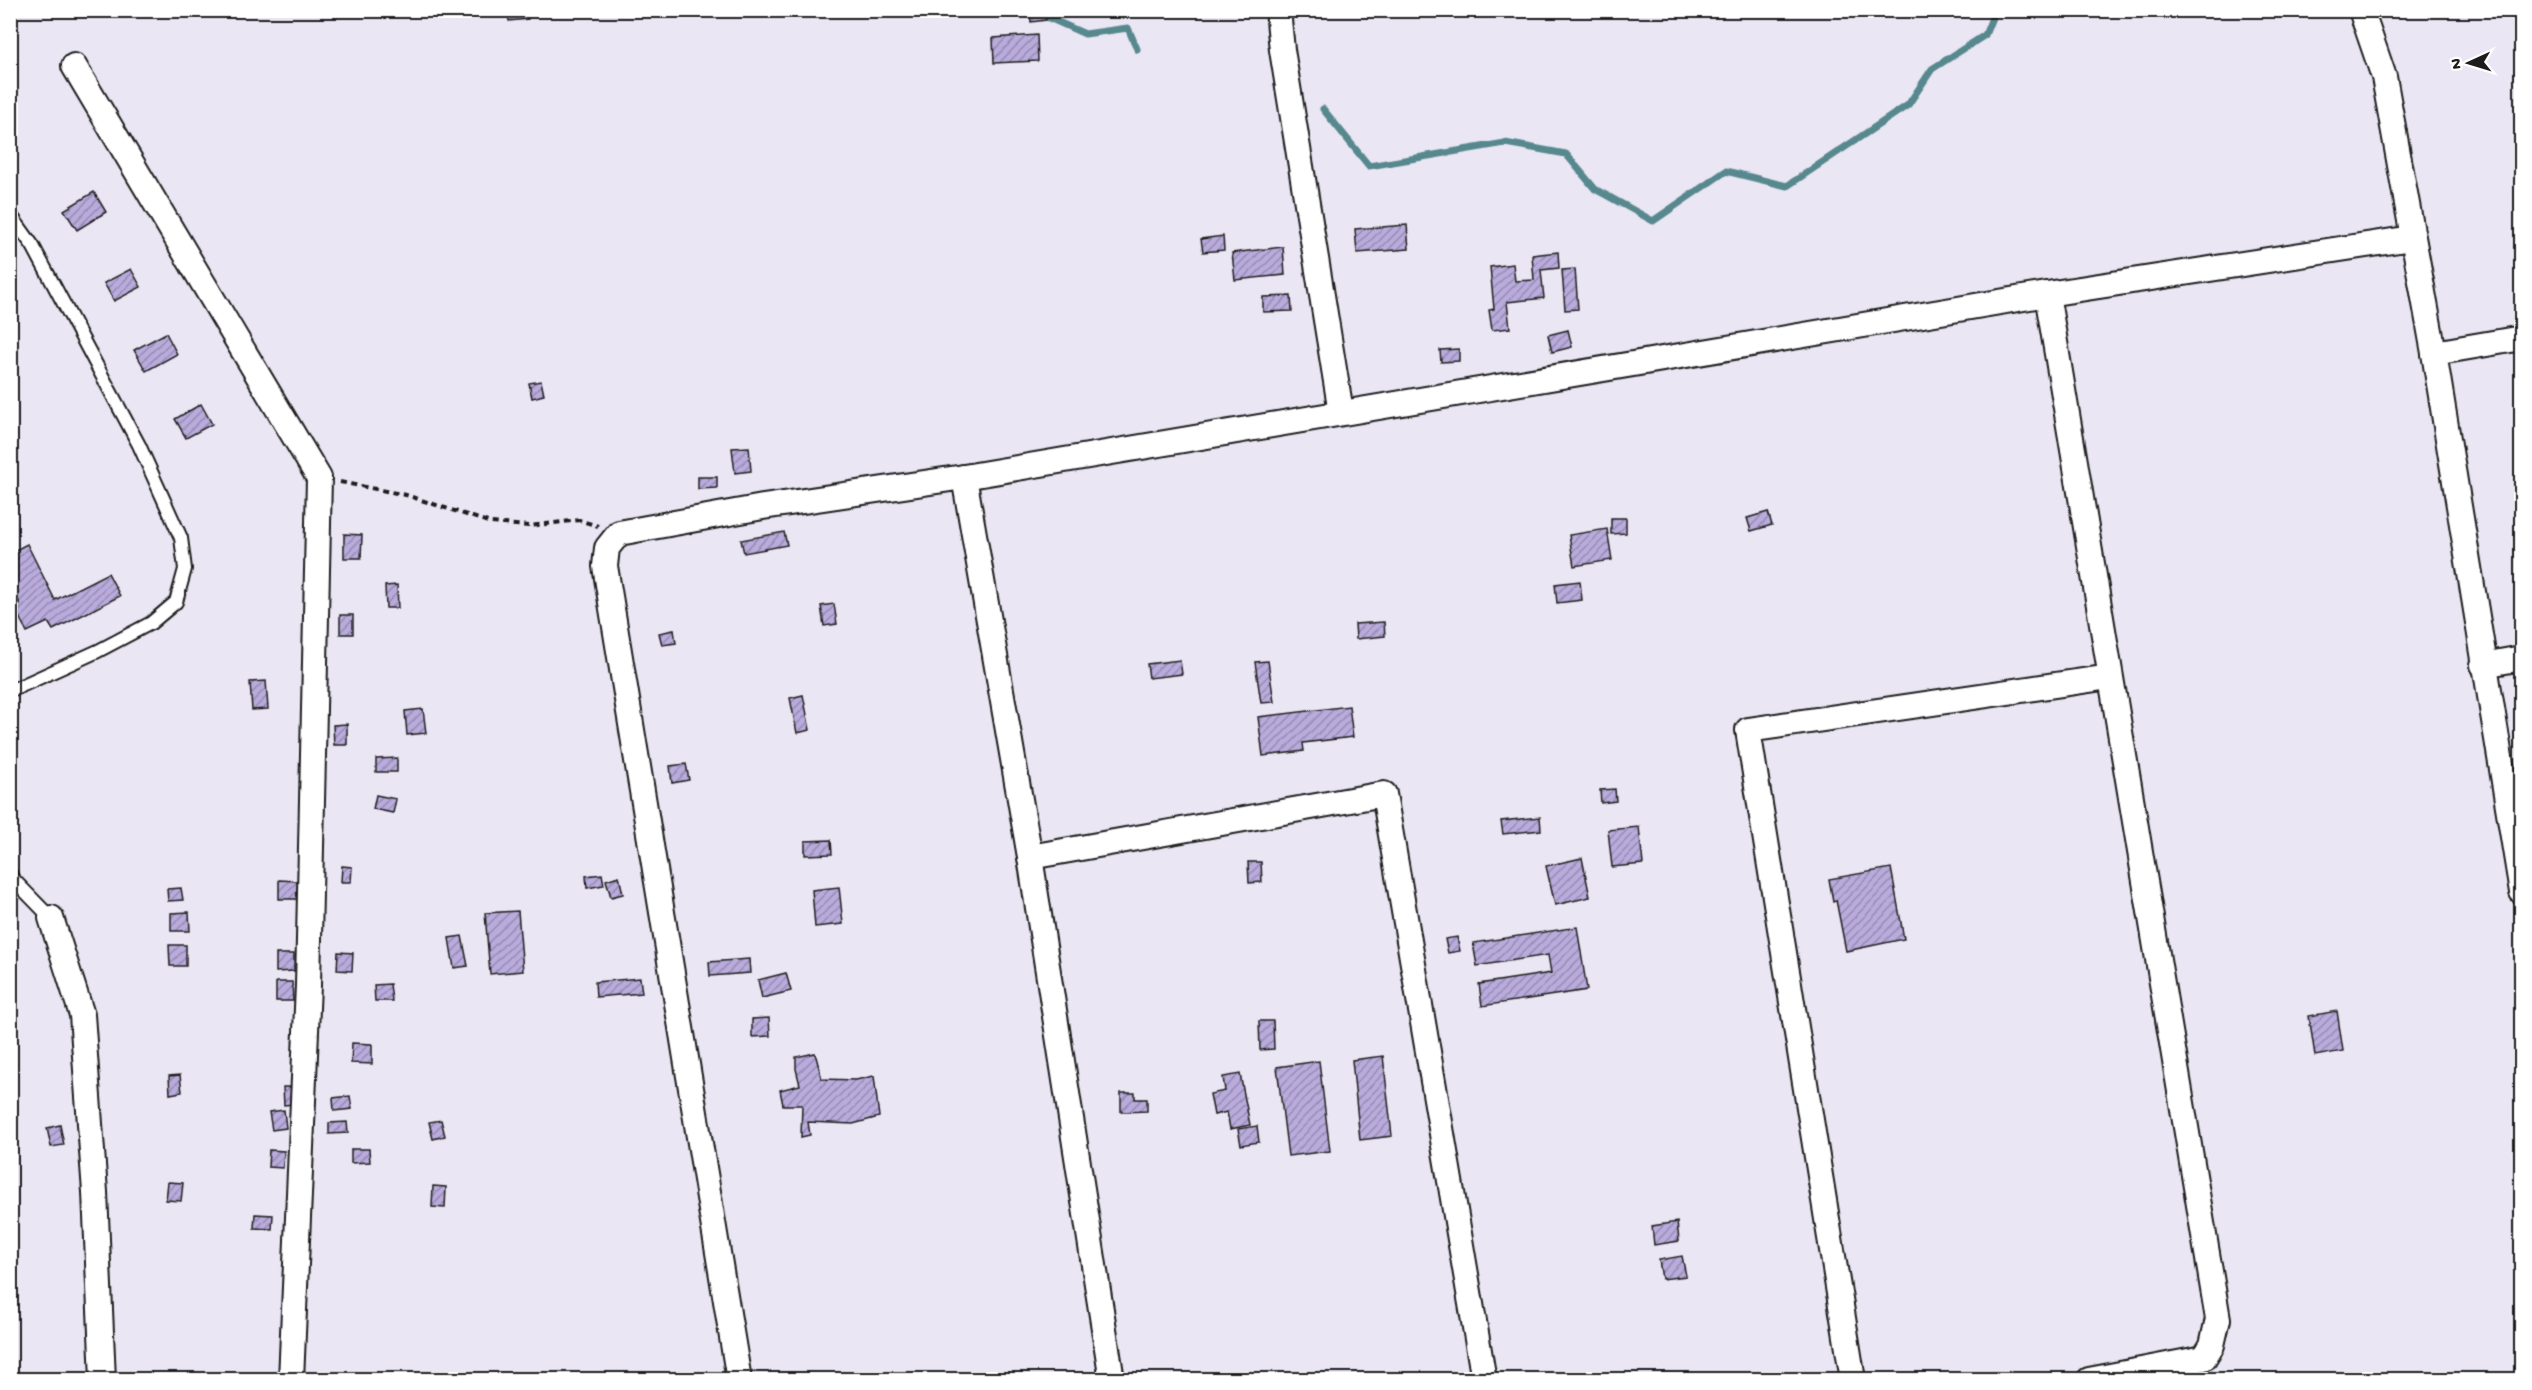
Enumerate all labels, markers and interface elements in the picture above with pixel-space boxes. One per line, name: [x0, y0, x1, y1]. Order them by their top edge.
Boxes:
north arrow: [2439, 33, 2499, 93]
text: N: [2448, 57, 2467, 70]

